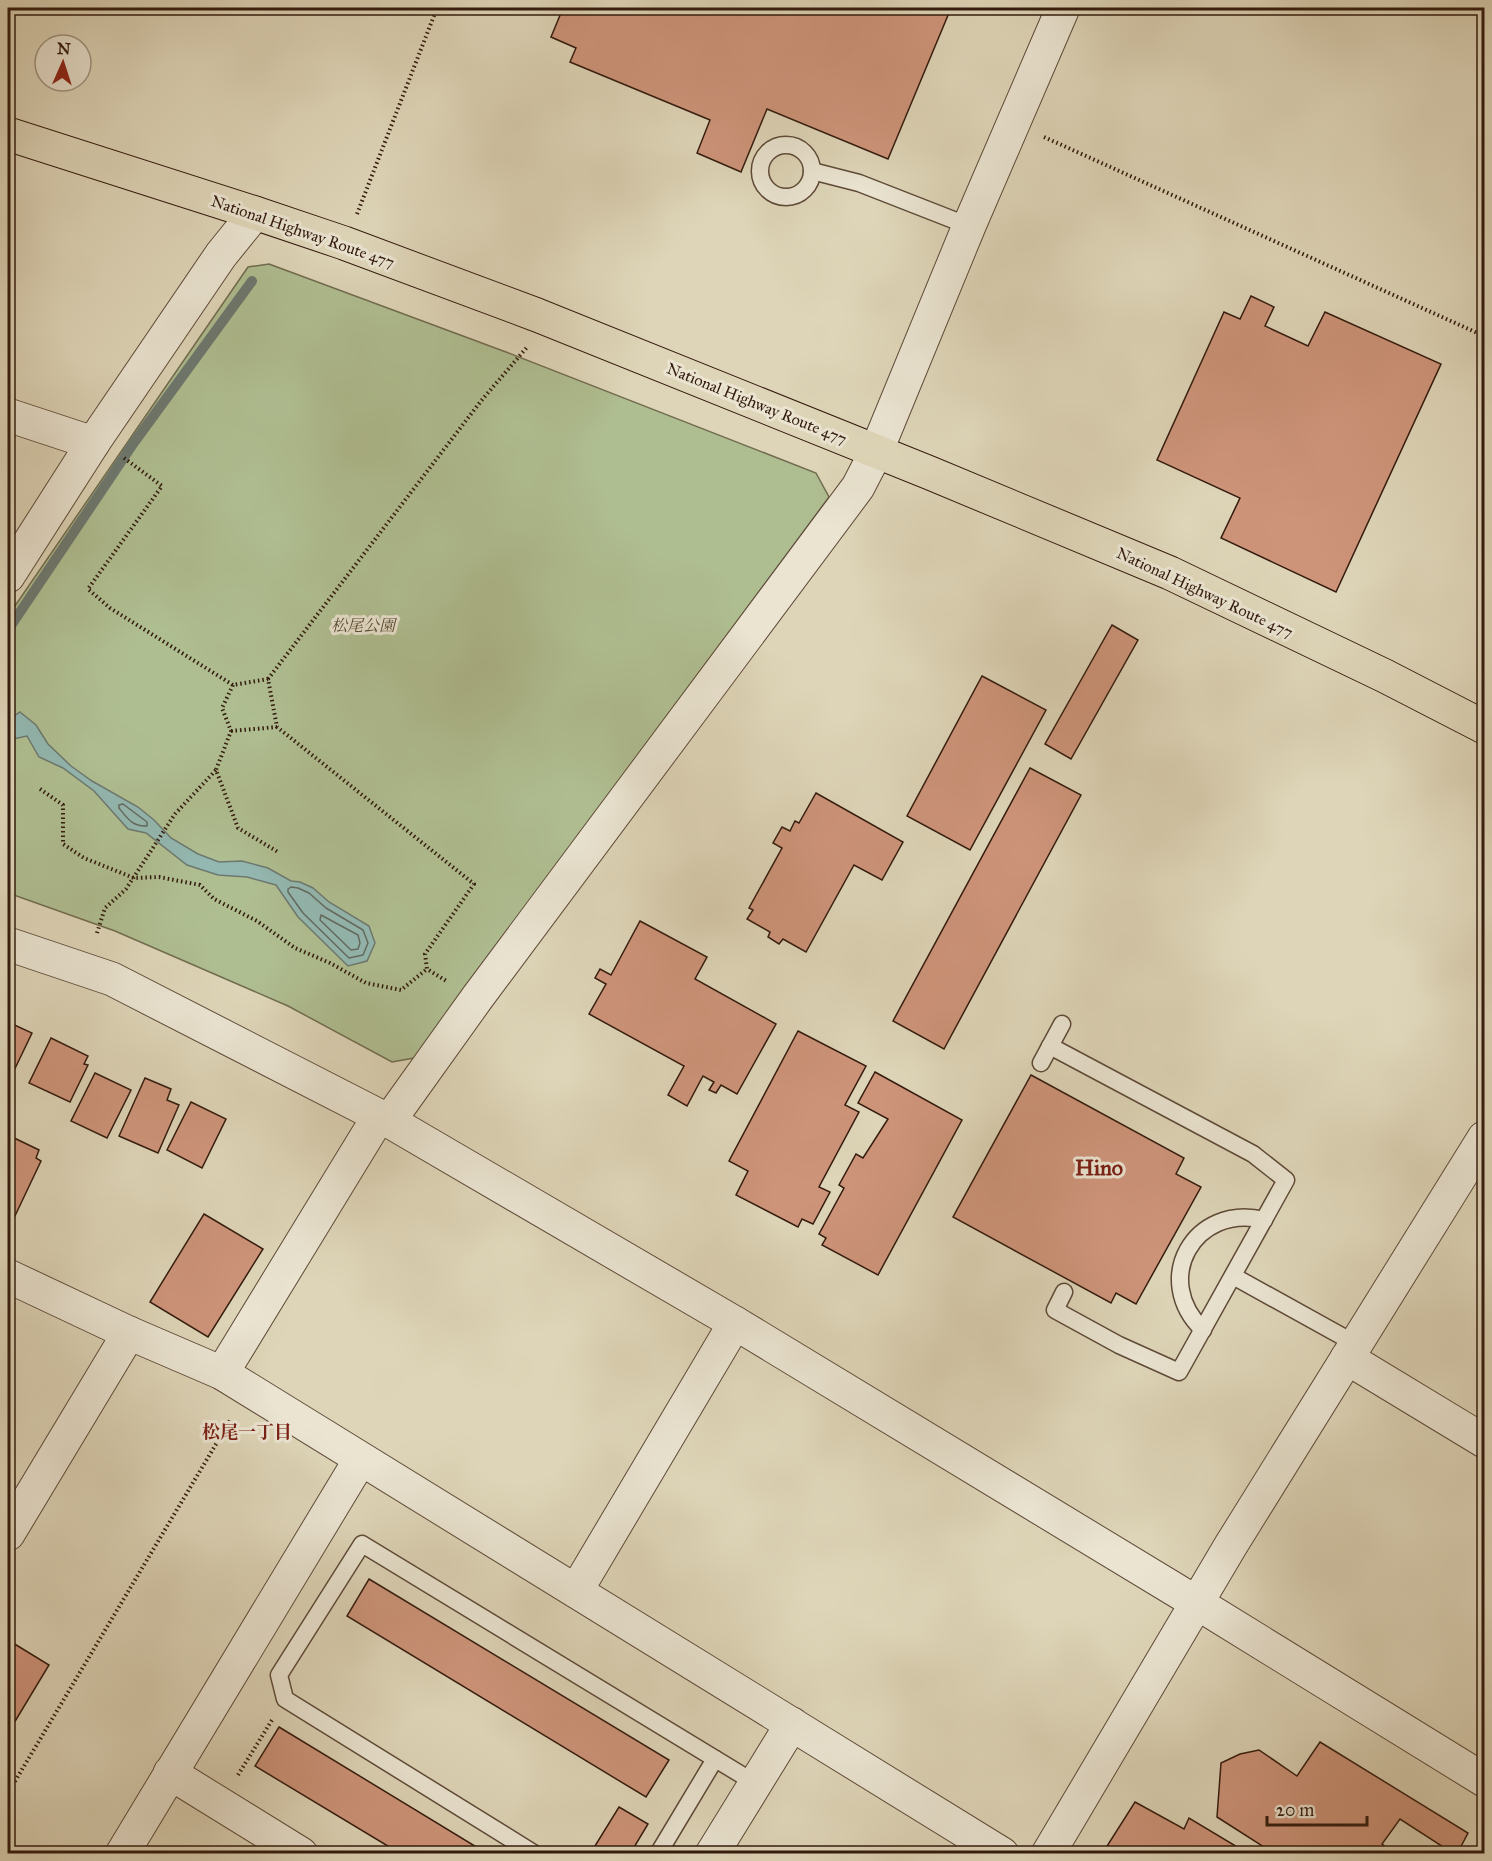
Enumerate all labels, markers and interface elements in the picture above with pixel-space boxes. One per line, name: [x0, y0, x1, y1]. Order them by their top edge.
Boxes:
north arrow: [33, 33, 93, 93]
text: N: [56, 39, 71, 58]
street label: National Highway Route 477: [208, 191, 397, 273]
street label: National Highway Route 477: [664, 359, 850, 449]
street label: National Highway Route 477: [1113, 543, 1296, 643]
park label: 松尾公園: [331, 616, 398, 635]
district label: Hino: [1075, 1154, 1123, 1181]
district label: 松尾一丁目: [202, 1421, 292, 1443]
scale bar: [1267, 1789, 1368, 1827]
text: 20 m: [1276, 1799, 1314, 1821]

